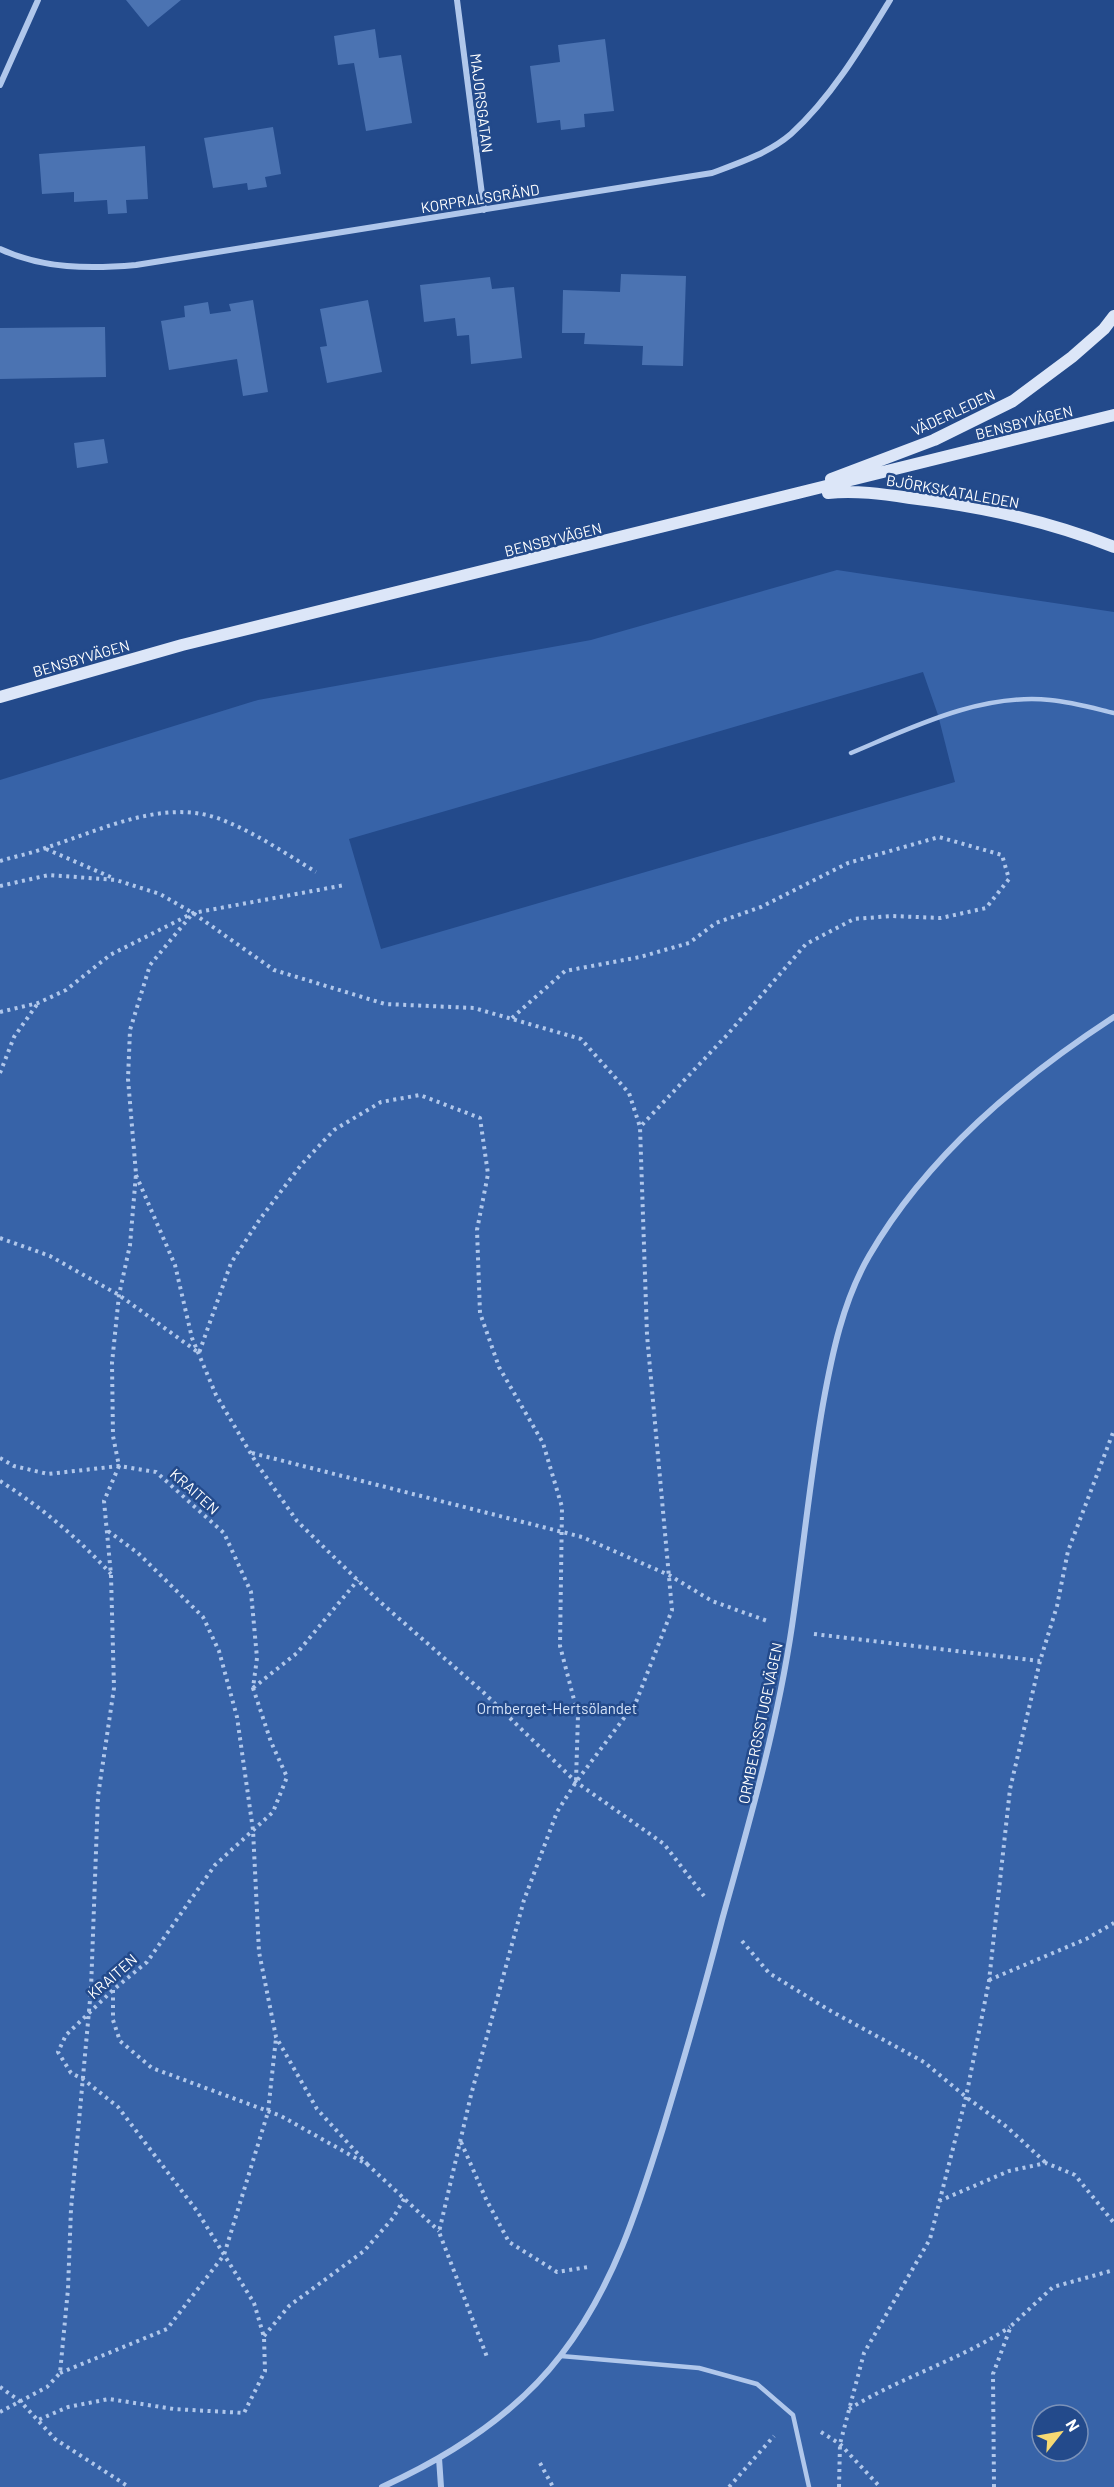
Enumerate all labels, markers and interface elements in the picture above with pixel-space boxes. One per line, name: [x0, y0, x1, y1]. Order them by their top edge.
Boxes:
street label: MAJORSGATAN: [467, 52, 497, 154]
street label: KORPRALSGRÄND: [419, 180, 541, 216]
street label: VÄDERLEDEN: [908, 385, 998, 439]
street label: BENSBYVÄGEN: [973, 401, 1075, 443]
street label: BJÖRKSKATALEDEN: [885, 470, 1021, 512]
street label: BENSBYVÄGEN: [502, 518, 604, 560]
street label: BENSBYVÄGEN: [31, 636, 131, 680]
street label: KRAITEN: [167, 1464, 223, 1518]
street label: ORMBERGSSTUGEVÄGEN: [734, 1641, 786, 1805]
park label: Ormberget-Hertsölandet: [477, 1699, 637, 1717]
street label: KRAITEN: [84, 1950, 140, 2002]
north arrow: [1030, 2403, 1090, 2463]
text: N: [1062, 2416, 1084, 2434]

